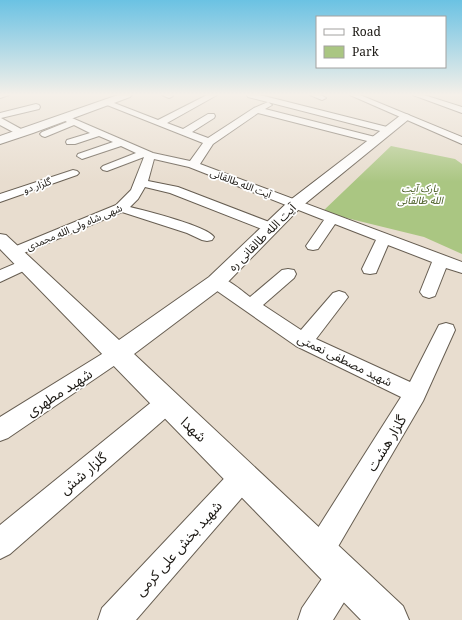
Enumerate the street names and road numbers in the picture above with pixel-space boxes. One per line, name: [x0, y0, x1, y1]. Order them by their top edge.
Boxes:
street label: آیت الله طالقانی: [208, 165, 275, 201]
street label: گلزار دو: [21, 173, 54, 196]
street label: آیت الله طالقانی ره: [224, 199, 300, 275]
street label: شهی شاه ولی الله محمدی: [24, 200, 124, 254]
street label: شهید مصطفی نعمتی: [295, 330, 395, 390]
street label: شهید مطهری: [22, 364, 96, 420]
street label: گلزار هشت: [362, 411, 410, 475]
street label: شهدا: [177, 412, 211, 446]
street label: گلزار شش: [55, 448, 111, 498]
street label: شهید بخش علی کرمی: [130, 496, 226, 600]

